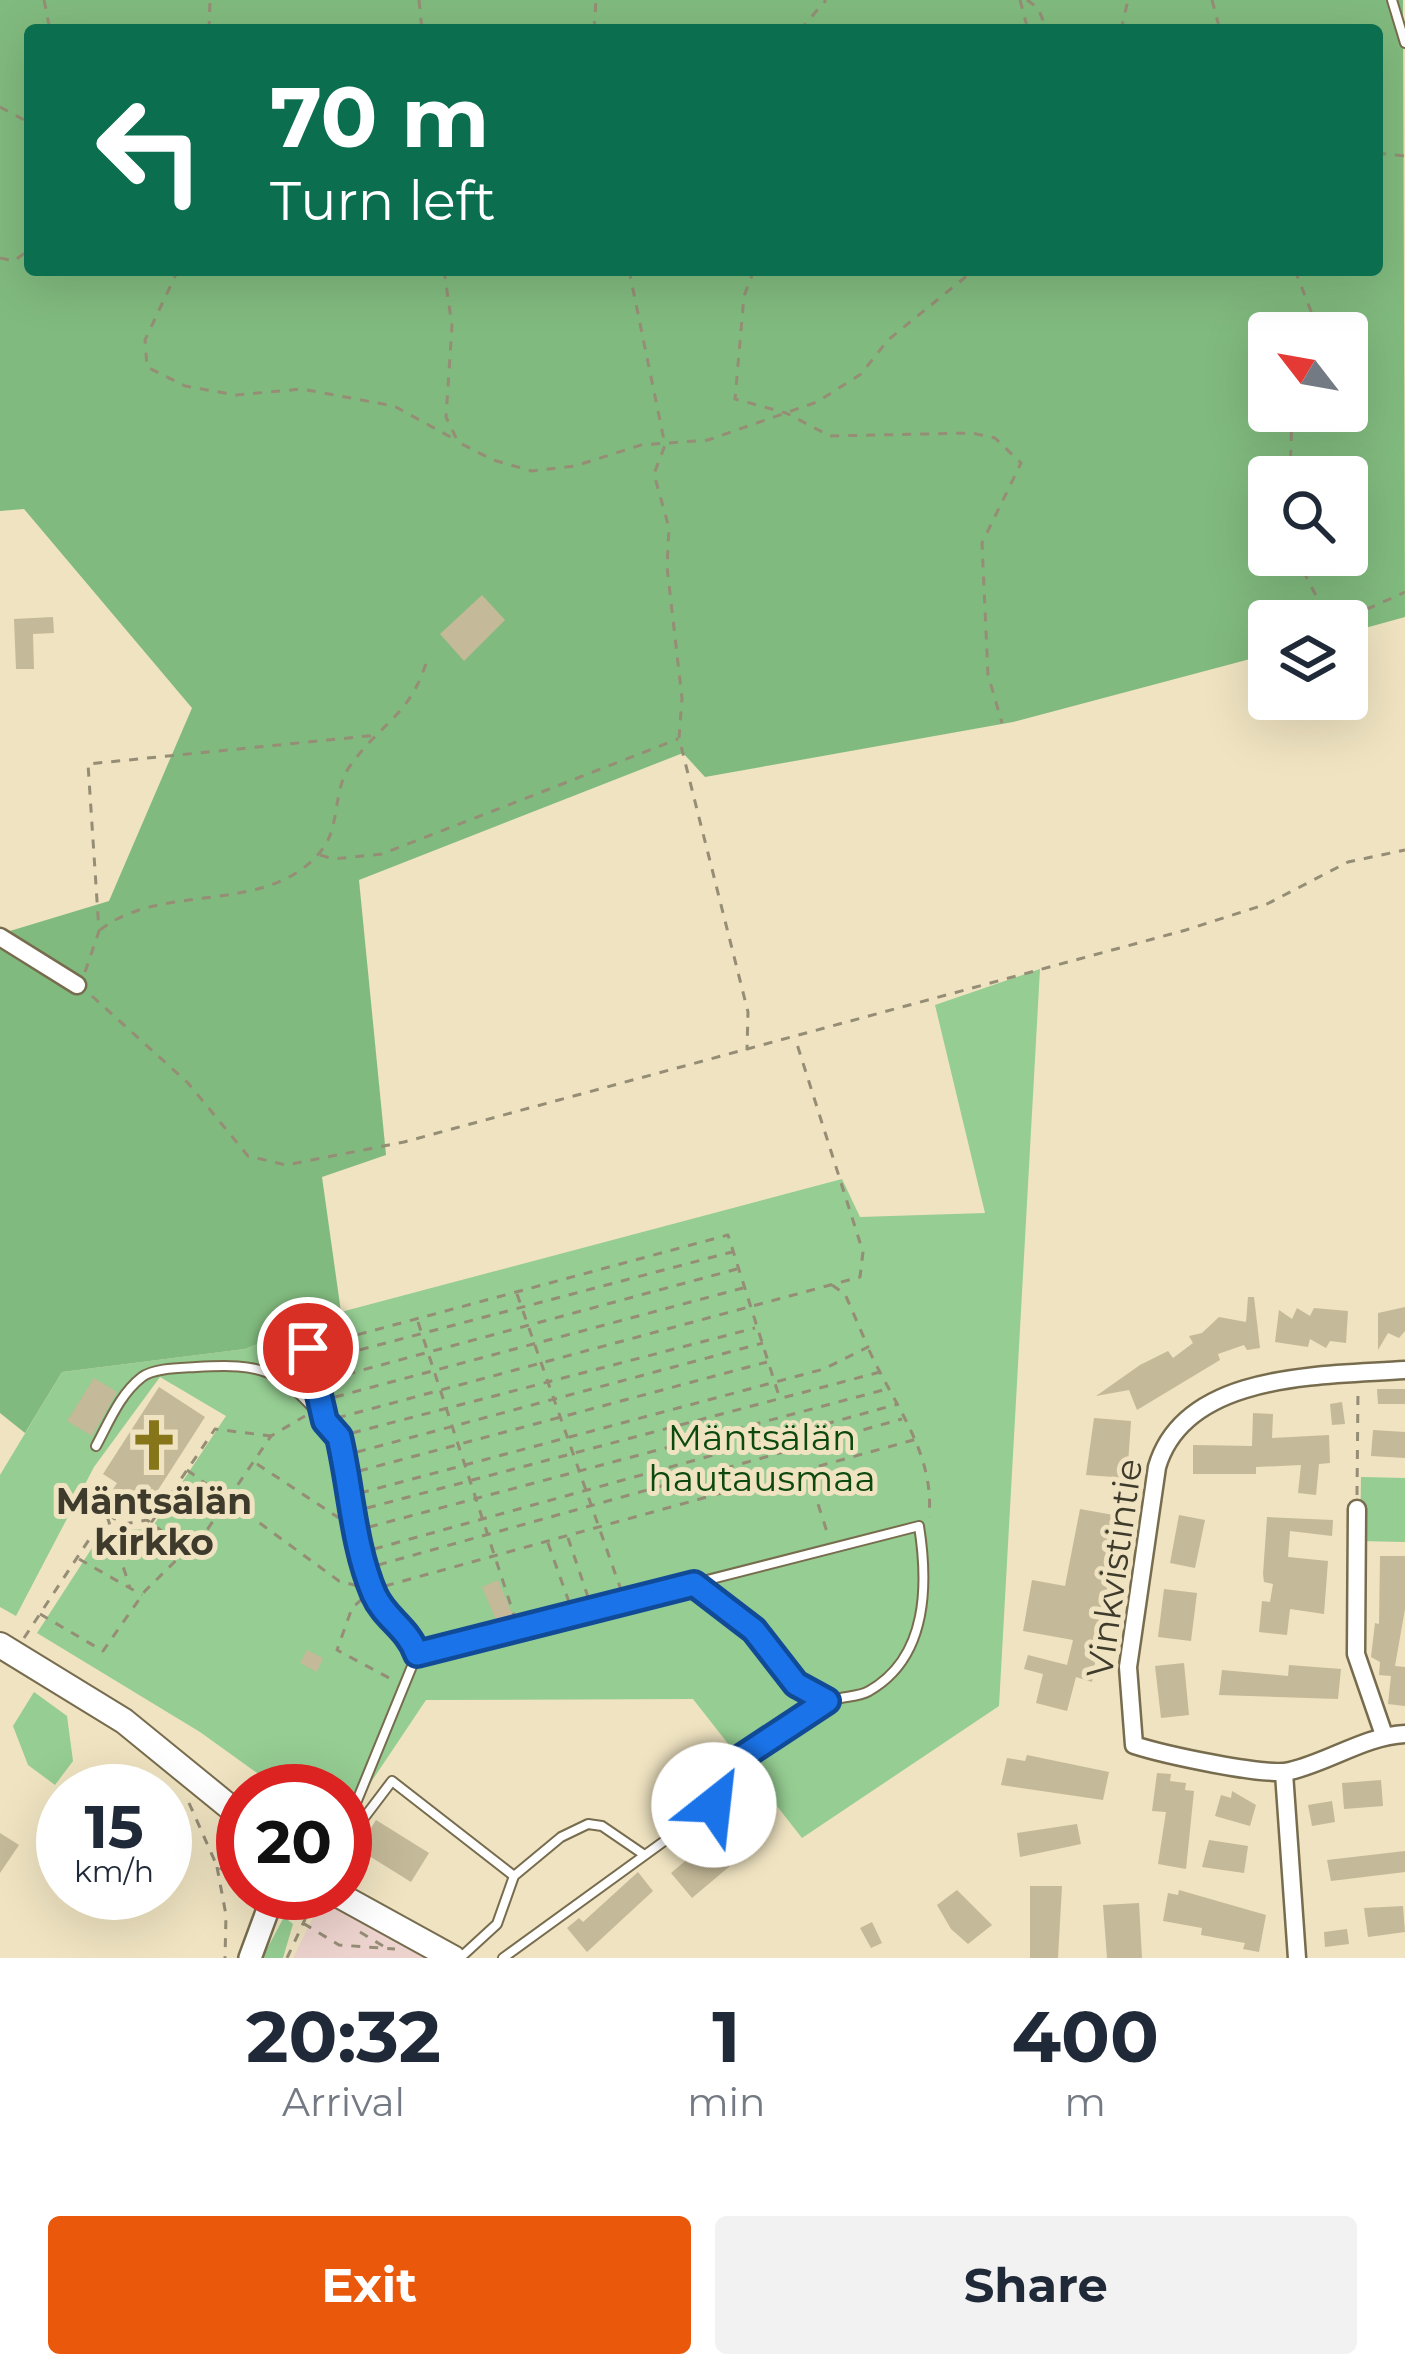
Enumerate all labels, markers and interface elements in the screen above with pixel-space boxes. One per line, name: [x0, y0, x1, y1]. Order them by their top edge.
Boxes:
text: 70 m: [270, 66, 489, 168]
icon: left: [72, 72, 228, 228]
text: Turn left: [270, 168, 496, 234]
north arrow: [1248, 312, 1368, 432]
map controls: [1248, 312, 1368, 720]
button: search: [1248, 456, 1368, 576]
button: layers: [1248, 600, 1368, 720]
pin: [257, 1297, 359, 1399]
icon: arrive: [275, 1315, 341, 1381]
park label: Mäntsälän hautausmaa: [648, 1415, 876, 1500]
church icon: Mäntsälän kirkko: [125, 1416, 183, 1474]
street label: Vinkvistintie: [1077, 1456, 1151, 1680]
place label: Mäntsälän kirkko: [56, 1479, 252, 1564]
position arrow: [651, 1742, 777, 1868]
speed limit sign: 20: [216, 1764, 372, 1920]
text: 15: [84, 1790, 144, 1863]
text: km/h: [74, 1853, 154, 1890]
text: 20:32: [246, 1992, 441, 2080]
text: 1: [712, 1992, 740, 2080]
text: 400: [1012, 1992, 1159, 2080]
text: Arrival: [282, 2078, 405, 2126]
text: min: [687, 2078, 765, 2126]
text: m: [1065, 2078, 1106, 2126]
button: Exit: [48, 2216, 691, 2354]
button: Share: [715, 2216, 1357, 2354]

